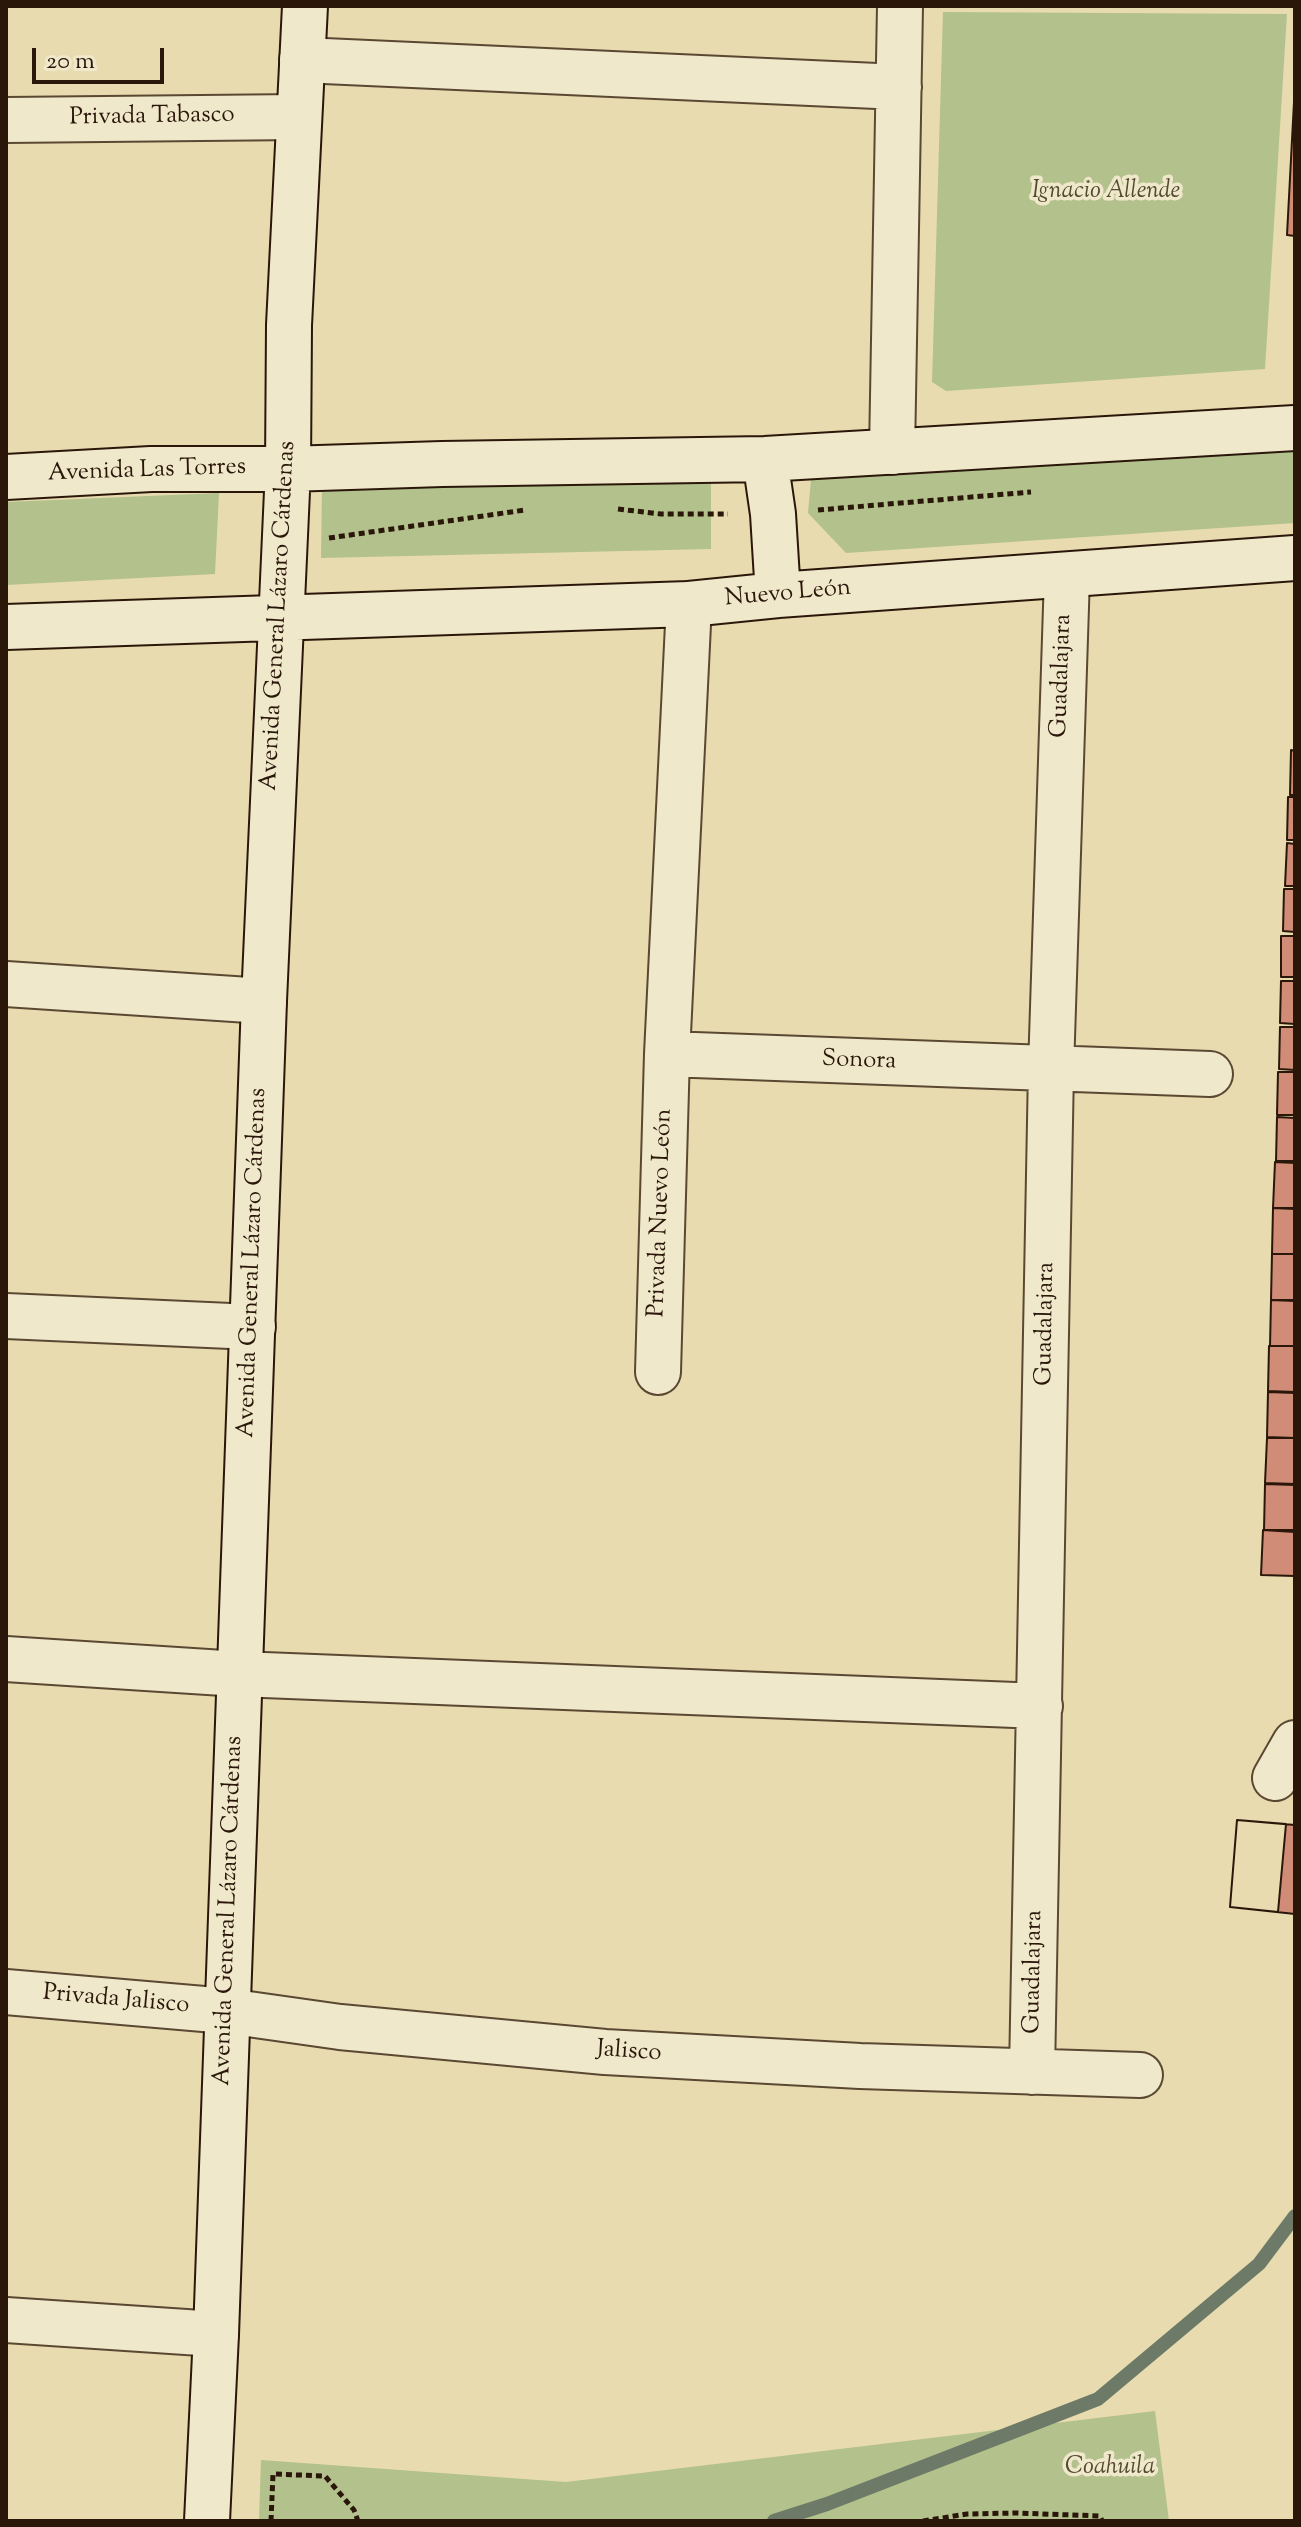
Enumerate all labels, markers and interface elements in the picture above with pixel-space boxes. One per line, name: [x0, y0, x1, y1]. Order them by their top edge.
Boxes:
scale bar: [36, 32, 168, 82]
text: 20 m: [46, 45, 95, 79]
street label: Privada Tabasco: [69, 102, 235, 134]
park label: Ignacio Allende: [1032, 179, 1180, 207]
street label: Avenida General Lázaro Cárdenas: [256, 440, 304, 792]
street label: Avenida Las Torres: [47, 454, 247, 490]
street label: Nuevo León: [724, 575, 852, 615]
street label: Guadalajara: [1046, 614, 1080, 738]
street label: Sonora: [821, 1046, 897, 1078]
street label: Avenida General Lázaro Cárdenas: [233, 1088, 275, 1438]
street label: Privada Nuevo León: [644, 1108, 680, 1318]
street label: Guadalajara: [1032, 1262, 1062, 1386]
street label: Avenida General Lázaro Cárdenas: [209, 1736, 251, 2086]
street label: Guadalajara: [1020, 1910, 1050, 2034]
street label: Privada Jalisco: [42, 1980, 190, 2022]
street label: Jalisco: [596, 2036, 662, 2070]
park label: Coahuila: [1065, 2455, 1155, 2483]

